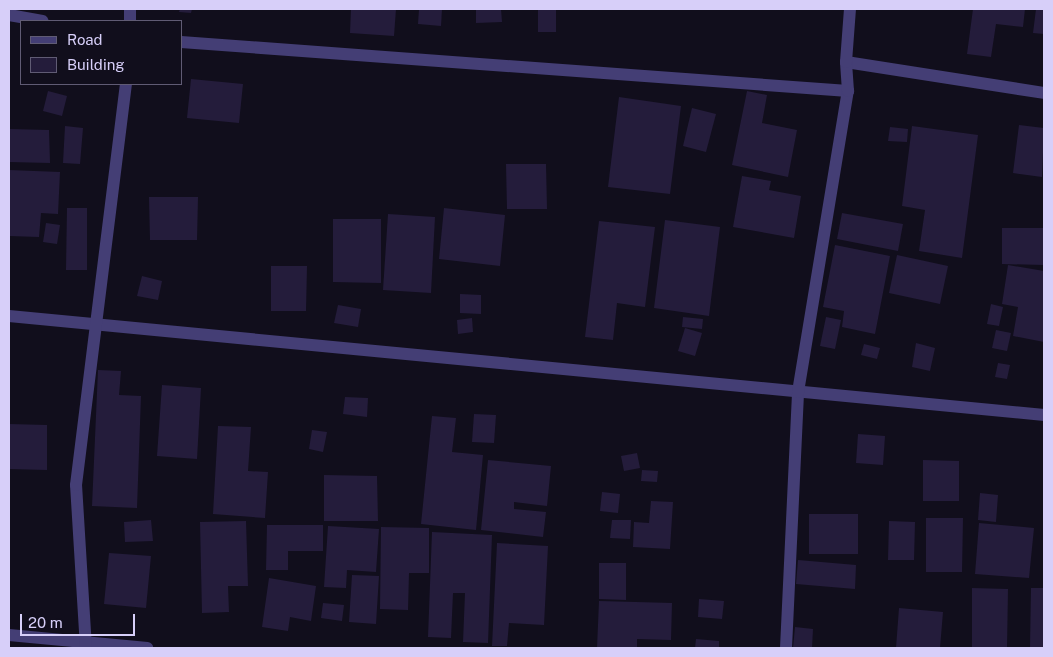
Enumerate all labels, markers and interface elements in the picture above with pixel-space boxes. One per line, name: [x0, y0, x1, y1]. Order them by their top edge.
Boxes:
legend: [20, 20, 182, 85]
text: Road: [67, 31, 103, 48]
text: Building: [67, 56, 125, 73]
scale bar: [22, 604, 138, 636]
text: 20 m: [28, 614, 63, 631]

